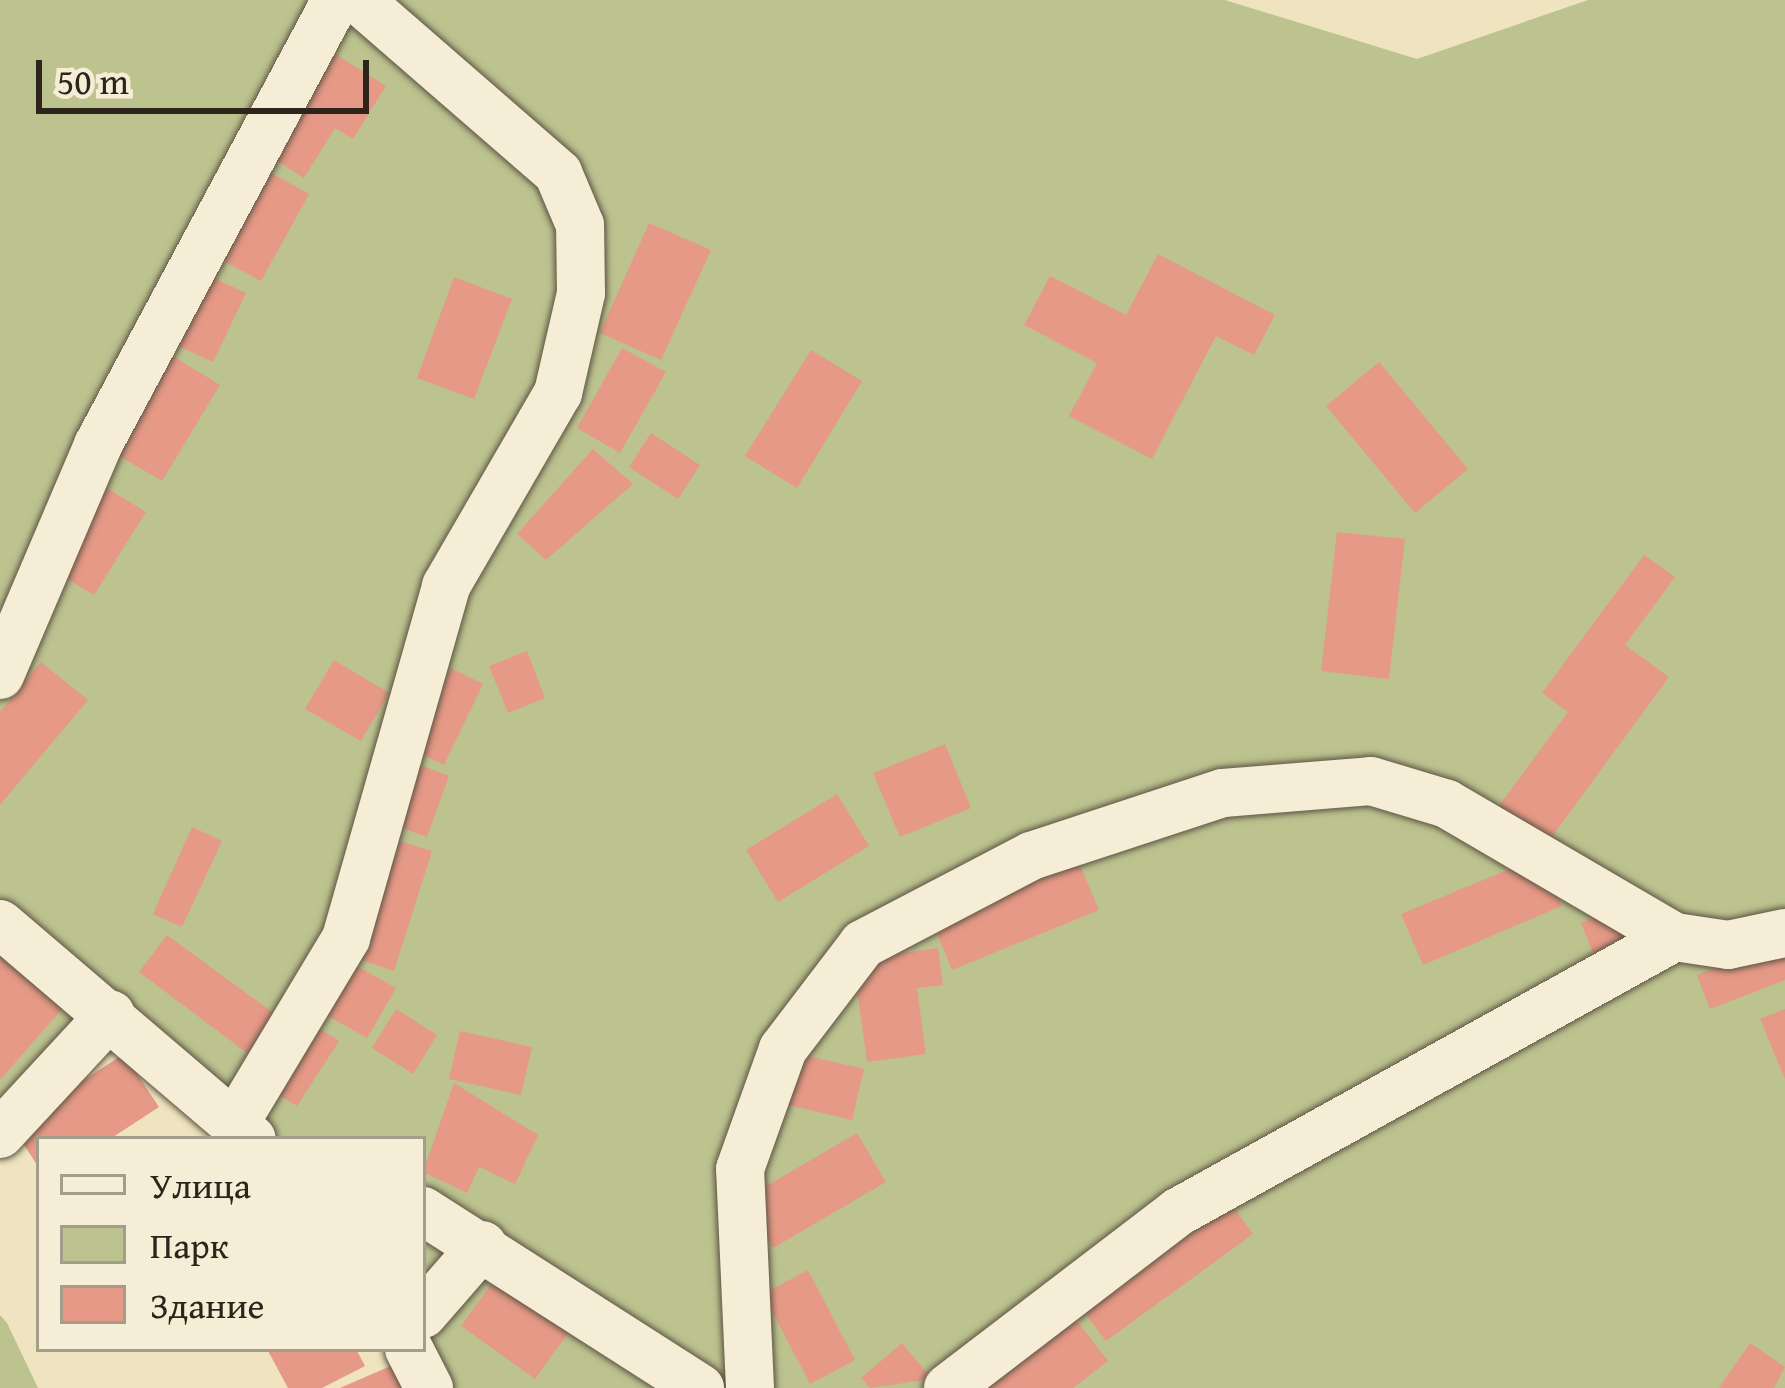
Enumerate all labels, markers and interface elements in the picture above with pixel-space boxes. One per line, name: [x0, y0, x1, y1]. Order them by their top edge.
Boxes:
scale bar: [42, 36, 375, 110]
text: 50 m: [57, 54, 129, 107]
legend: [36, 1136, 426, 1352]
text: Улица: [150, 1158, 251, 1211]
text: Парк: [150, 1218, 229, 1271]
text: Здание: [150, 1278, 265, 1331]

